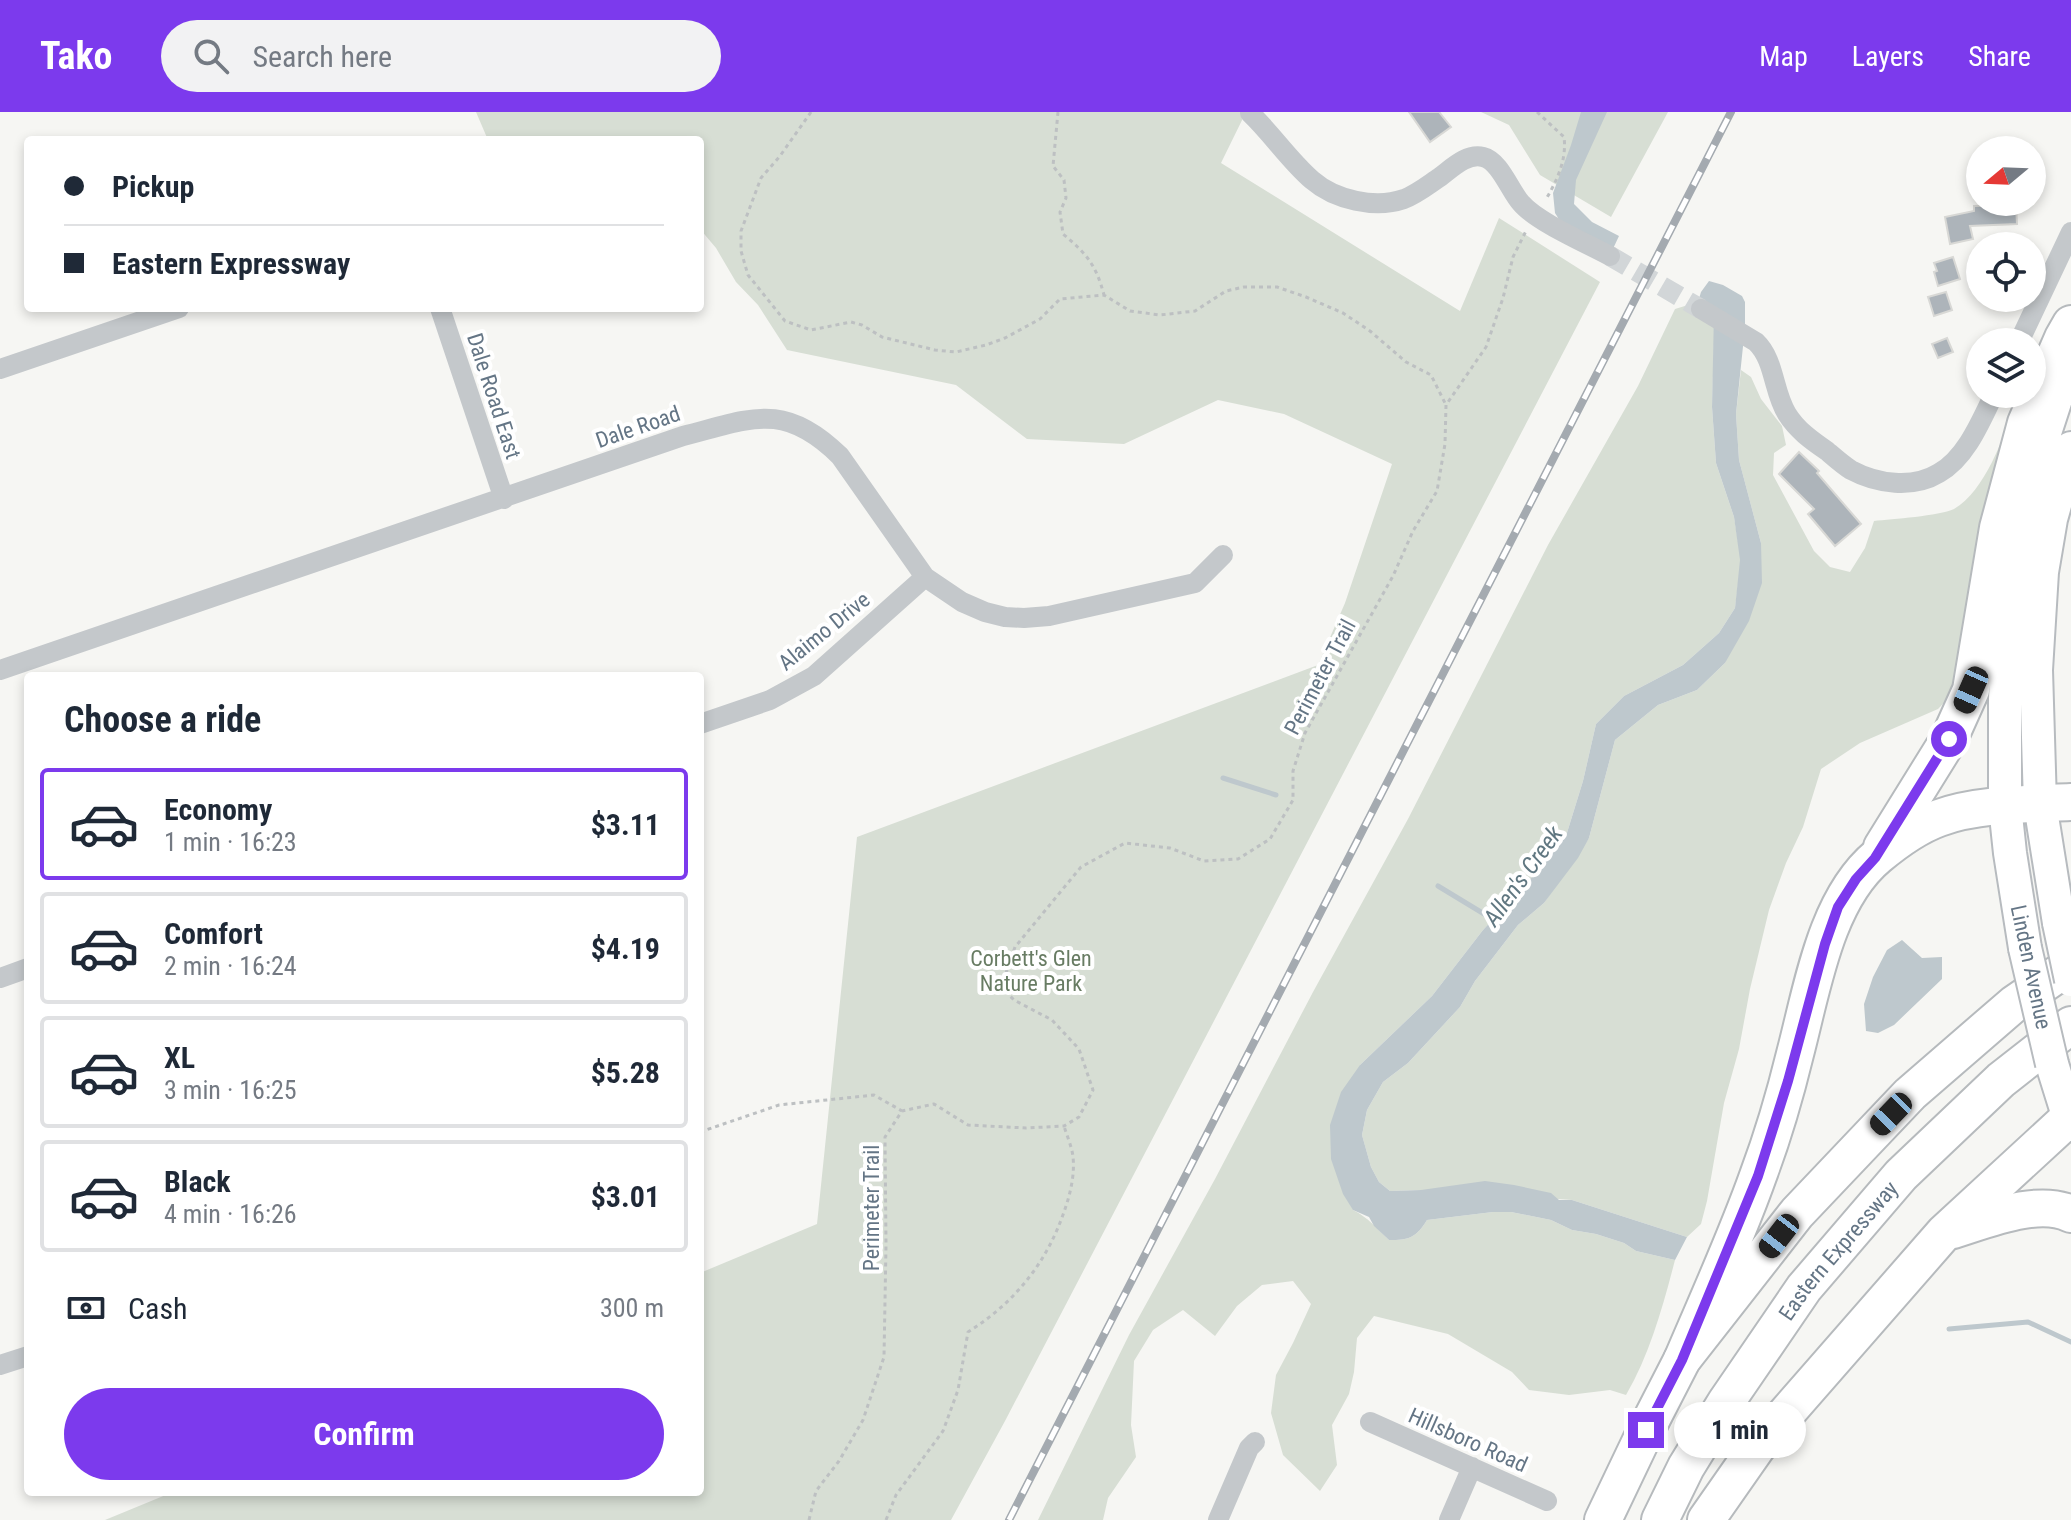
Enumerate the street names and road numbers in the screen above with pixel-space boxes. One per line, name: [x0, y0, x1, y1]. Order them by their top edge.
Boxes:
street label: Dale Road East: [462, 330, 526, 462]
street label: Dale Road: [592, 401, 684, 453]
street label: Alaimo Drive: [773, 587, 875, 675]
street label: Perimeter Trail: [1279, 615, 1361, 739]
street label: Linden Avenue: [2006, 903, 2056, 1031]
street label: Perimeter Trail: [859, 1145, 884, 1271]
street label: Eastern Expressway: [1773, 1176, 1903, 1325]
street label: Hillsboro Road: [1405, 1403, 1531, 1477]

